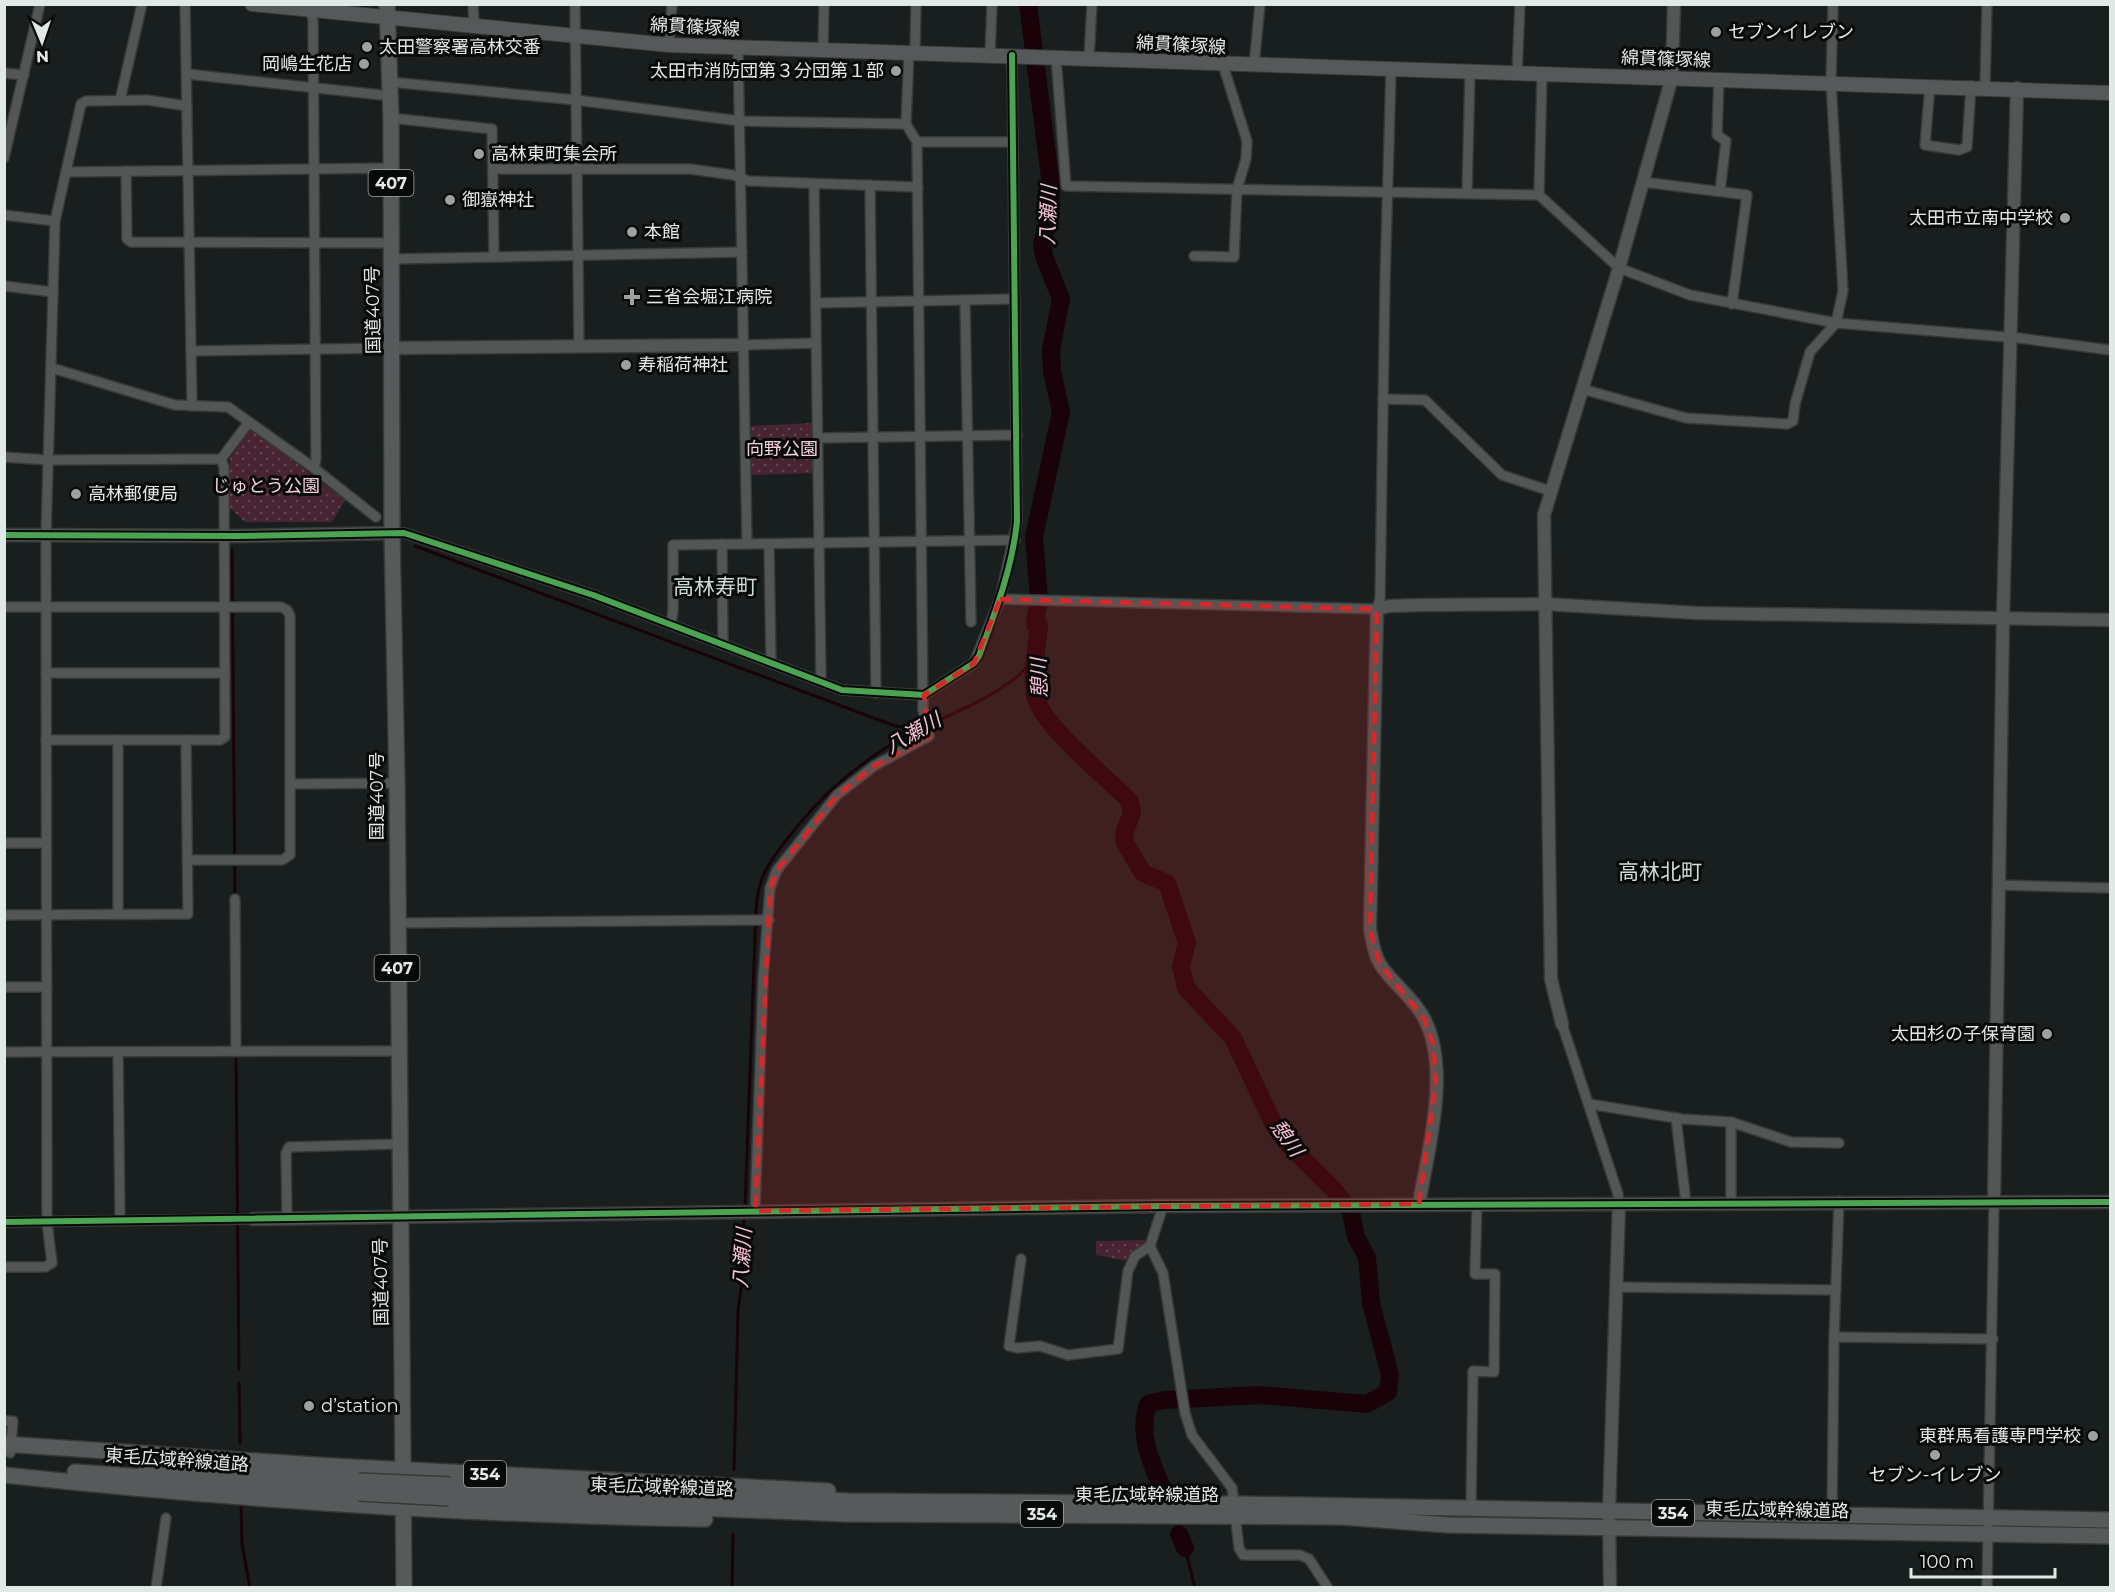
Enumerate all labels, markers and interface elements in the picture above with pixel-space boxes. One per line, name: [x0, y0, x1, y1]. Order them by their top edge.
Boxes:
north arrow: [12, 12, 72, 72]
street label: 綿貫篠塚線: [649, 14, 741, 40]
place label: セブンイレブン: [1728, 21, 1854, 43]
marker: セブンイレブン: [1709, 25, 1723, 39]
street label: 綿貫篠塚線: [1135, 32, 1227, 58]
place label: 太田警察署高林交番: [379, 36, 541, 58]
marker: 太田警察署高林交番: [360, 40, 374, 54]
street label: 綿貫篠塚線: [1621, 46, 1711, 72]
text: N: [36, 47, 49, 66]
place label: 岡嶋生花店: [262, 53, 352, 75]
marker: 岡嶋生花店: [357, 57, 371, 71]
place label: 太田市消防団第３分団第１部: [650, 60, 884, 82]
marker: 太田市消防団第３分団第１部: [889, 64, 903, 78]
place label: 高林東町集会所: [491, 143, 617, 165]
marker: 高林東町集会所: [472, 147, 486, 161]
road number: 407: [368, 170, 414, 196]
water label: 八瀬川: [1035, 183, 1061, 245]
place label: 御嶽神社: [462, 189, 534, 211]
marker: 御嶽神社: [443, 193, 457, 207]
place label: 太田市立南中学校: [1909, 207, 2053, 229]
marker: 太田市立南中学校: [2058, 211, 2072, 225]
place label: 本館: [644, 221, 680, 243]
marker: 本館: [625, 225, 639, 239]
street label: 国道407号: [361, 266, 385, 354]
place label: 三省会堀江病院: [646, 286, 772, 308]
marker: 三省会堀江病院: [623, 288, 641, 306]
place label: 寿稲荷神社: [638, 354, 728, 376]
marker: 寿稲荷神社: [619, 358, 633, 372]
park label: 向野公園: [746, 438, 818, 460]
park label: じゅとう公園: [212, 475, 320, 497]
place label: 高林郵便局: [88, 483, 178, 505]
marker: 高林郵便局: [69, 487, 83, 501]
district label: 高林寿町: [673, 574, 757, 599]
water label: 憩川: [1026, 656, 1052, 698]
water label: 八瀬川: [881, 707, 947, 758]
street label: 国道407号: [366, 752, 388, 840]
district label: 高林北町: [1618, 859, 1702, 884]
road number: 407: [374, 955, 420, 981]
place label: 太田杉の子保育園: [1891, 1023, 2035, 1045]
marker: 太田杉の子保育園: [2040, 1027, 2054, 1041]
water label: 憩川: [1266, 1115, 1310, 1163]
water label: 八瀬川: [728, 1225, 756, 1289]
street label: 国道407号: [369, 1238, 393, 1326]
place label: d’station: [321, 1395, 399, 1417]
marker: d’station: [302, 1399, 316, 1413]
place label: 東群馬看護専門学校: [1919, 1425, 2081, 1447]
marker: 東群馬看護専門学校: [2086, 1429, 2100, 1443]
street label: 東毛広域幹線道路: [104, 1444, 250, 1476]
marker: セブン-イレブン: [1928, 1448, 1942, 1462]
road number: 354: [464, 1461, 506, 1487]
place label: セブン-イレブン: [1869, 1464, 2001, 1486]
street label: 東毛広域幹線道路: [590, 1473, 734, 1501]
street label: 東毛広域幹線道路: [1075, 1484, 1219, 1506]
street label: 東毛広域幹線道路: [1705, 1498, 1849, 1522]
road number: 354: [1652, 1500, 1694, 1526]
road number: 354: [1021, 1501, 1063, 1527]
scale bar: [1911, 1541, 2055, 1579]
text: 100 m: [1920, 1551, 1974, 1573]

